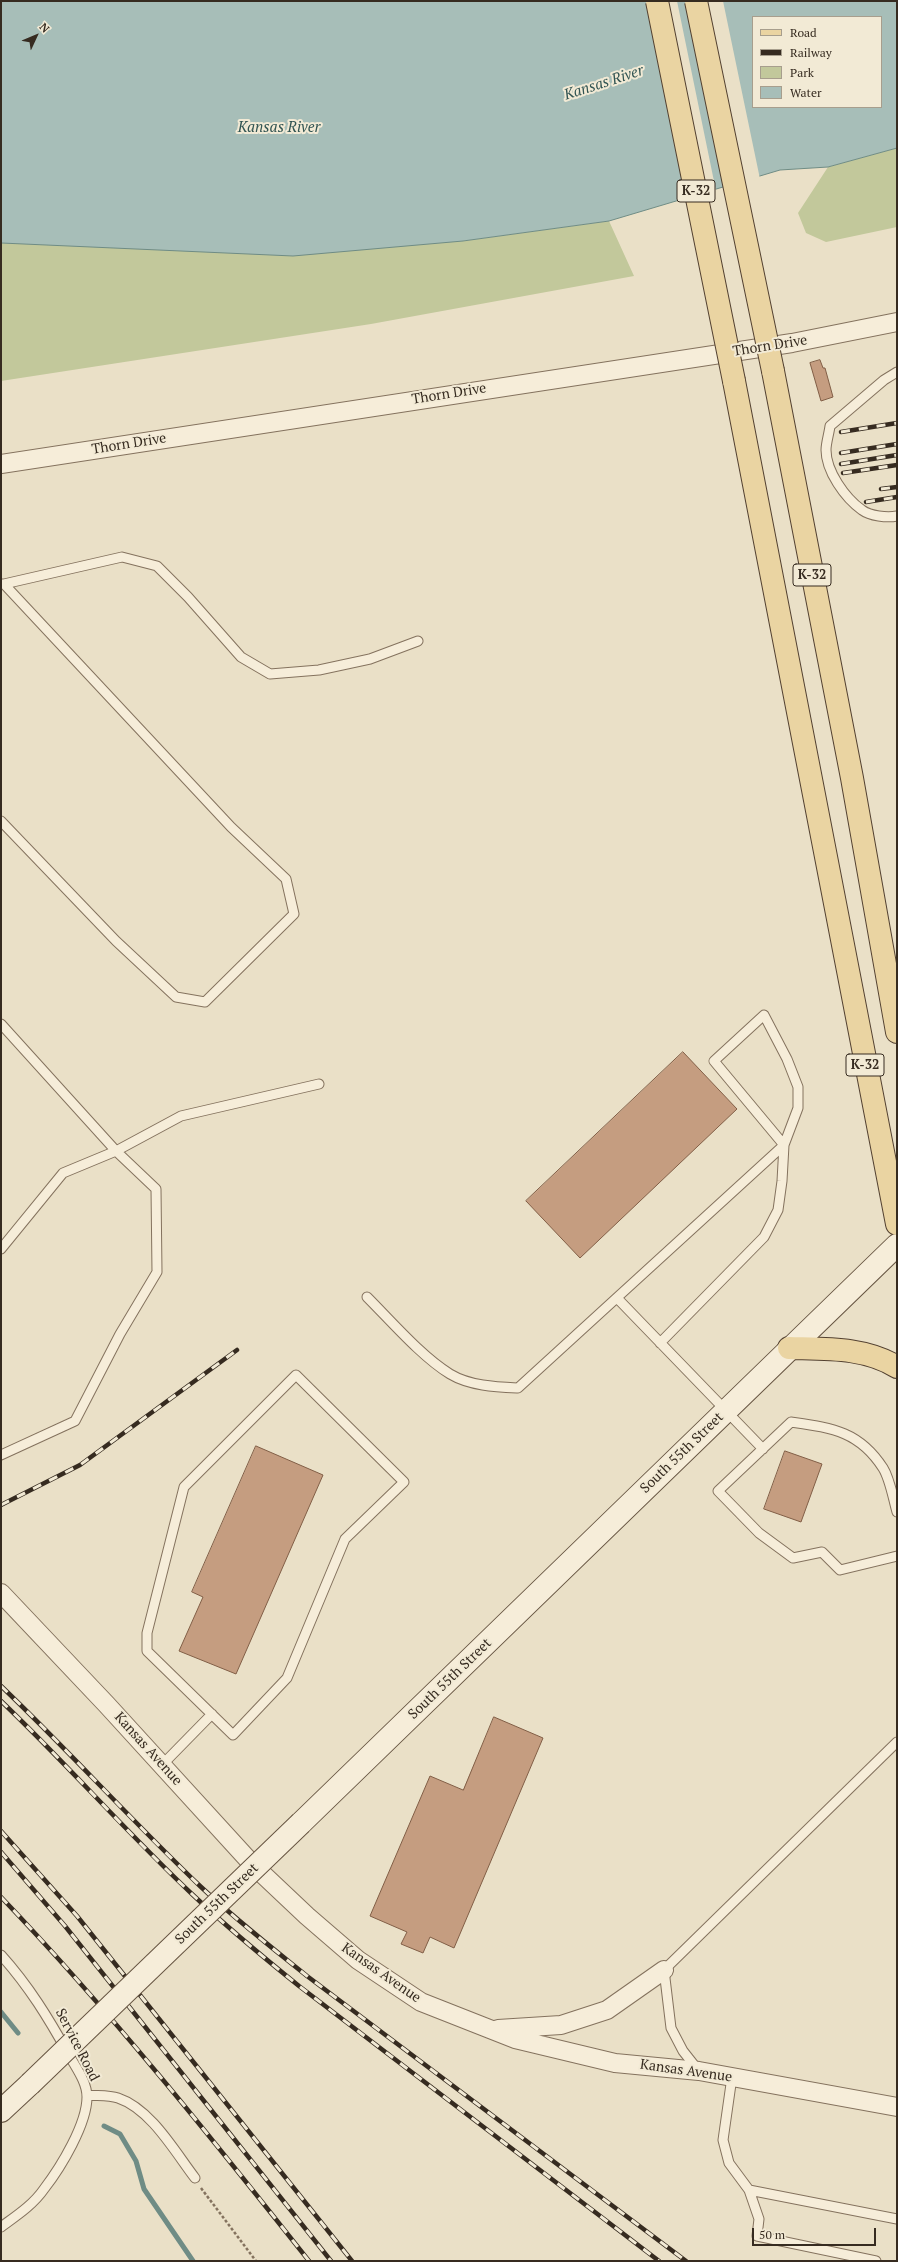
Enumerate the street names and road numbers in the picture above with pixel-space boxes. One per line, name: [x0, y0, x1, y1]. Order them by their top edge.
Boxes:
road number: K-32: [677, 180, 715, 202]
street label: Thorn Drive: [732, 332, 808, 360]
street label: Thorn Drive: [411, 380, 487, 408]
street label: Thorn Drive: [91, 430, 167, 458]
road number: K-32: [793, 564, 831, 586]
road number: K-32: [846, 1054, 884, 1076]
street label: South 55th Street: [637, 1409, 727, 1497]
street label: South 55th Street: [405, 1635, 495, 1723]
street label: Kansas Avenue: [111, 1709, 185, 1789]
street label: South 55th Street: [172, 1860, 262, 1948]
street label: Kansas Avenue: [338, 1939, 424, 2007]
street label: Service Road: [51, 2006, 103, 2084]
street label: Kansas Avenue: [639, 2056, 733, 2086]

